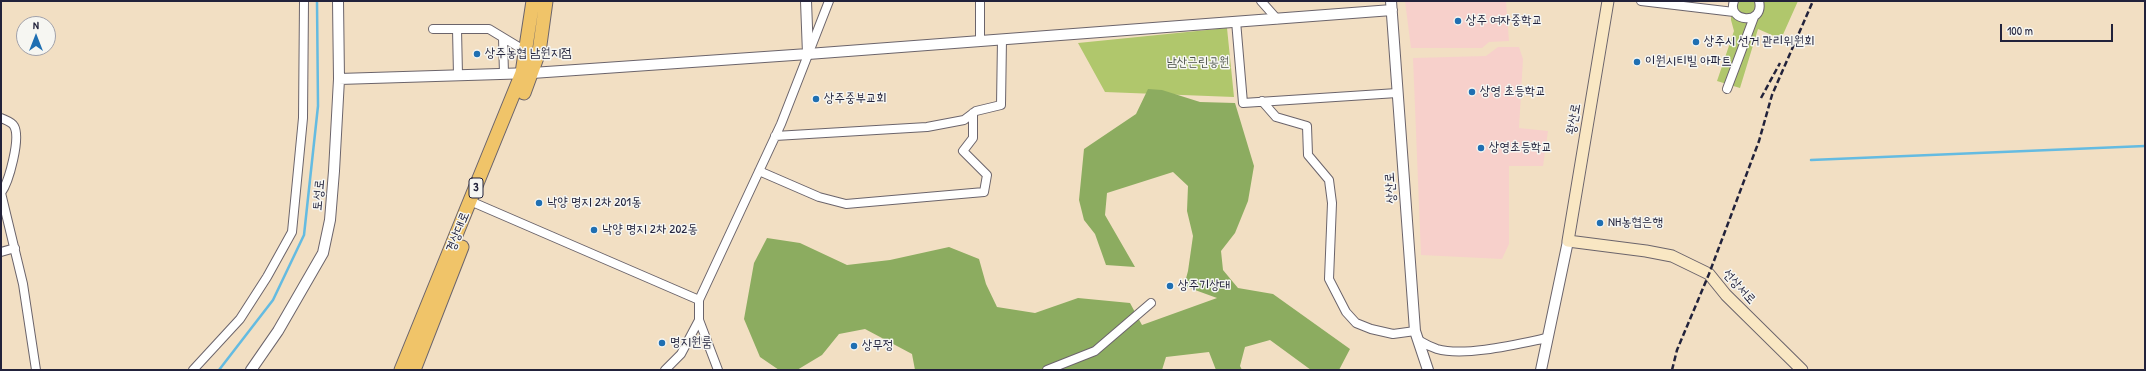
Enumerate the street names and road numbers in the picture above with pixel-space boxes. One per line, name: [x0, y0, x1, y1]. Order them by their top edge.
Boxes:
street label: 왕산로: [1564, 102, 1584, 136]
street label: 상산로: [1382, 172, 1400, 204]
road number: 3: [469, 178, 483, 198]
street label: 토성로: [310, 179, 328, 211]
street label: 경상대로: [443, 210, 473, 254]
street label: 선상서로: [1719, 266, 1759, 308]

